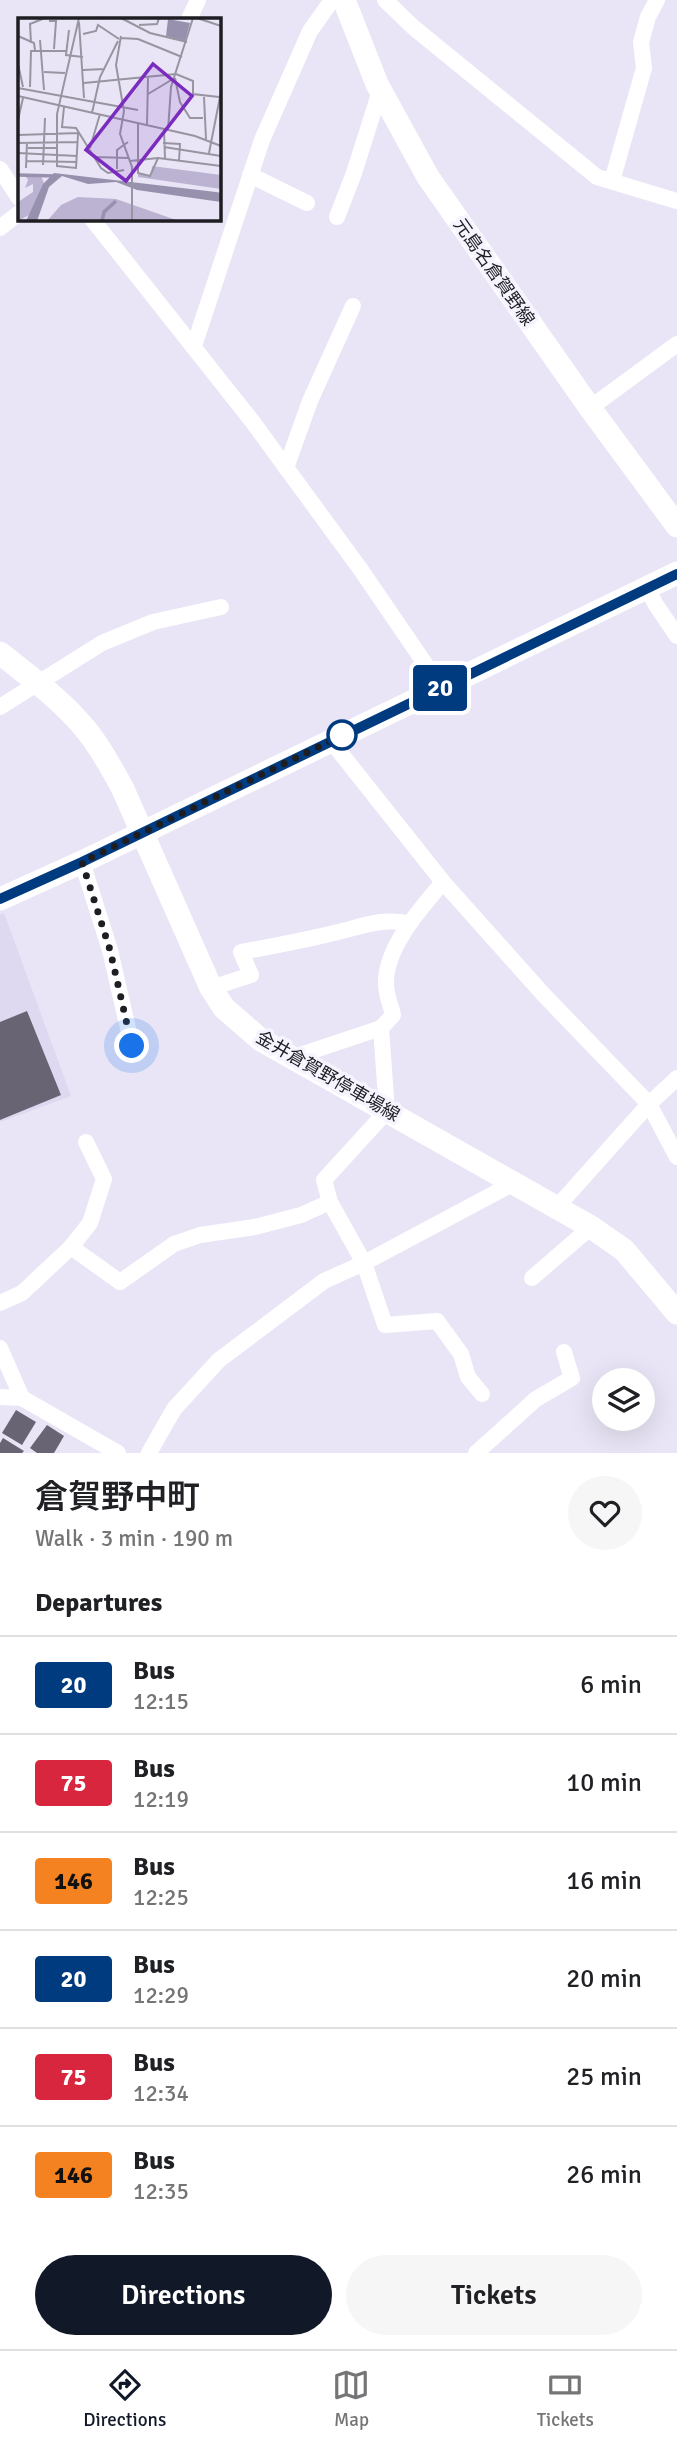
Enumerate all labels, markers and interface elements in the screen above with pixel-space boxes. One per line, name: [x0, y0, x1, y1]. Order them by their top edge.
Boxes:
inset map: [18, 18, 220, 220]
street label: 元島名倉賀野線: [449, 214, 539, 330]
line badge: 20: [408, 665, 472, 711]
text: 20: [427, 673, 453, 703]
unlabelled marker: [327, 720, 357, 750]
street label: 金井倉賀野停車場線: [252, 1026, 404, 1126]
your location: [114, 1028, 149, 1063]
map controls: [592, 1368, 655, 1431]
button: layers: [592, 1368, 655, 1431]
button: heart: [568, 1476, 642, 1550]
text: 倉賀野中町: [35, 1477, 200, 1518]
text: Walk · 3 min · 190 m: [35, 1524, 233, 1553]
text: Departures: [35, 1587, 162, 1619]
text: Bus: [133, 1655, 175, 1687]
text: 6 min: [580, 1669, 642, 1701]
text: 20: [61, 1670, 86, 1700]
text: 12:15: [133, 1687, 189, 1716]
text: Bus: [133, 1753, 175, 1785]
text: 10 min: [566, 1767, 642, 1799]
text: 75: [61, 1768, 86, 1798]
text: 12:19: [133, 1785, 189, 1814]
text: Bus: [133, 1851, 175, 1883]
text: 16 min: [566, 1865, 642, 1897]
text: 146: [54, 1866, 93, 1896]
text: 12:25: [133, 1883, 189, 1912]
text: Bus: [133, 1949, 175, 1981]
text: 20 min: [566, 1963, 642, 1995]
text: 20: [61, 1964, 86, 1994]
text: 12:29: [133, 1981, 189, 2010]
text: Bus: [133, 2047, 175, 2079]
text: 25 min: [566, 2061, 642, 2093]
text: 75: [61, 2062, 86, 2092]
text: 12:34: [133, 2079, 189, 2108]
text: Bus: [133, 2145, 175, 2177]
text: 26 min: [566, 2159, 642, 2191]
text: 146: [54, 2160, 93, 2190]
text: 12:35: [133, 2177, 189, 2206]
button: Directions: [35, 2255, 332, 2335]
button: Tickets: [346, 2255, 642, 2335]
tab: Directions: [83, 2366, 166, 2432]
tab: Map: [332, 2366, 370, 2432]
tab: Tickets: [537, 2366, 594, 2432]

